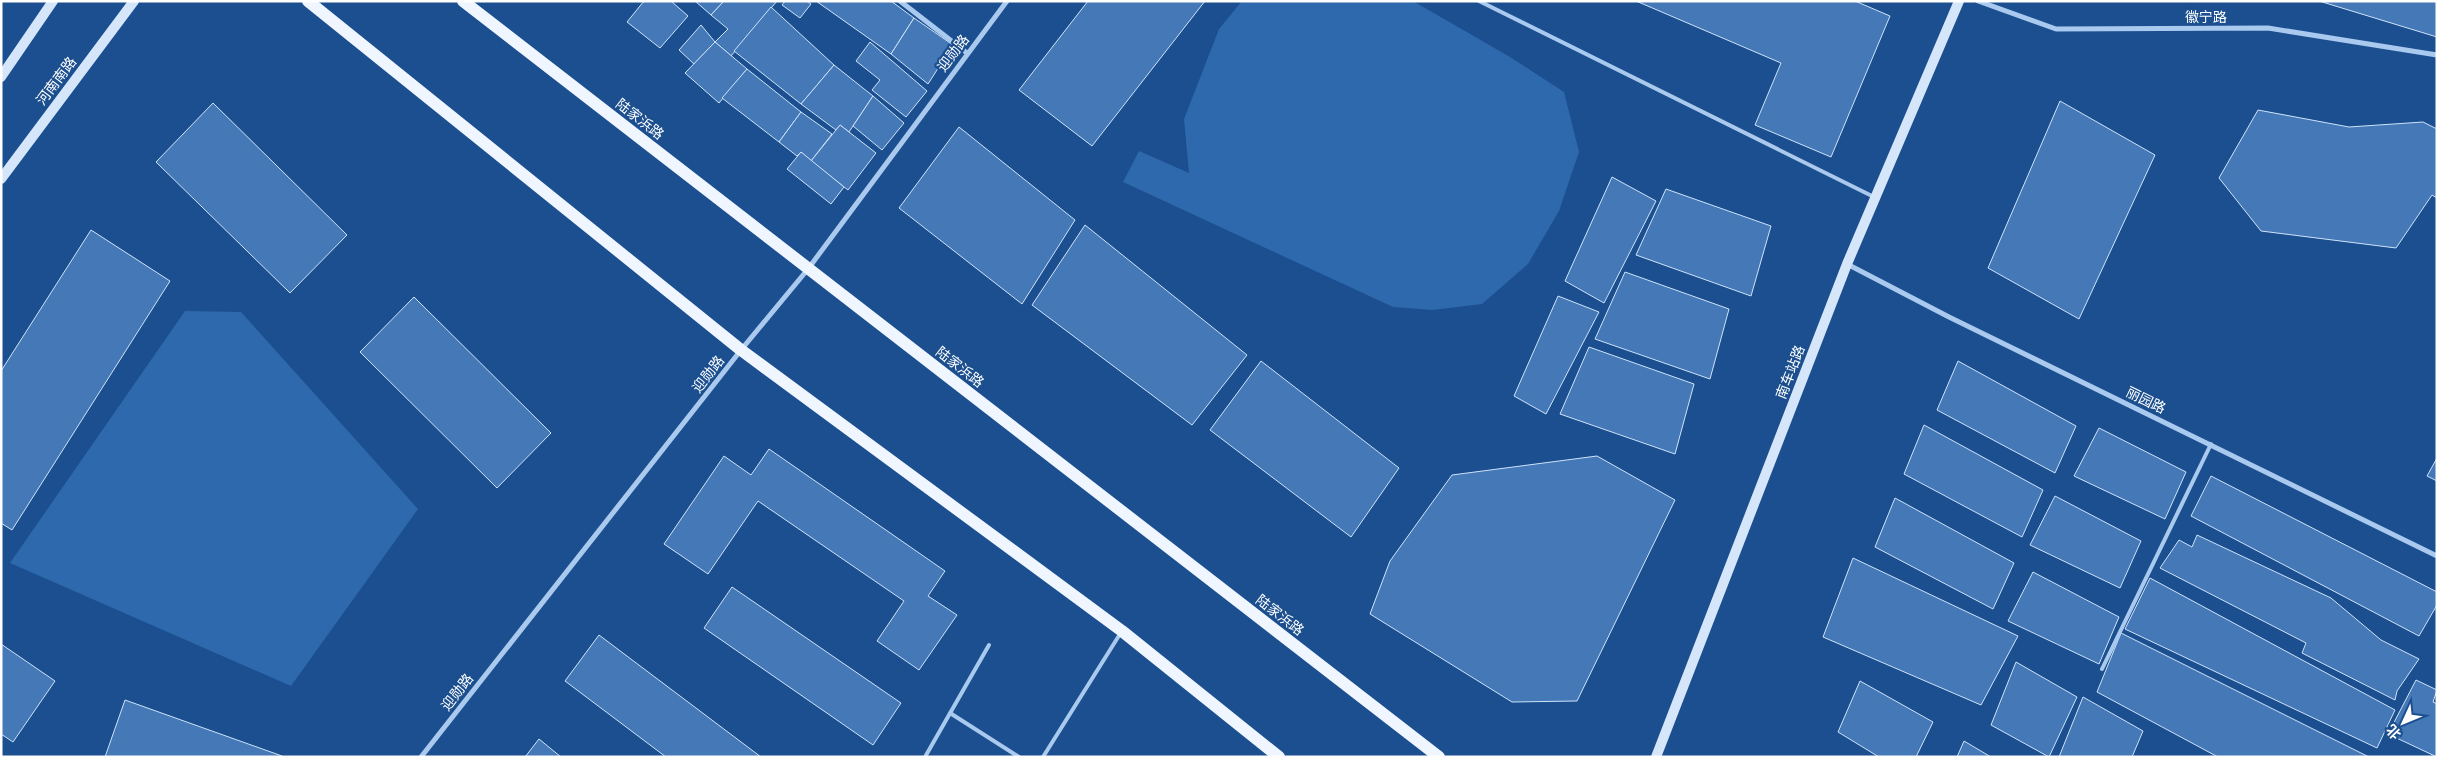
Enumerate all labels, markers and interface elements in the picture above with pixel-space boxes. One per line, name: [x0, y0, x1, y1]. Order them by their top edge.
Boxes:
street label: 徽宁路: [2185, 8, 2227, 26]
street label: 迎勋路: [933, 31, 973, 75]
street label: 河南南路: [32, 53, 80, 109]
street label: 陆家浜路: [612, 95, 668, 143]
street label: 陆家浜路: [932, 343, 988, 391]
street label: 南车站路: [1772, 343, 1808, 401]
street label: 迎勋路: [688, 352, 728, 396]
street label: 丽园路: [2123, 383, 2169, 417]
street label: 陆家浜路: [1252, 591, 1308, 639]
street label: 迎勋路: [437, 670, 477, 714]
north arrow: [2378, 698, 2428, 748]
text: 北: [2382, 721, 2405, 743]

